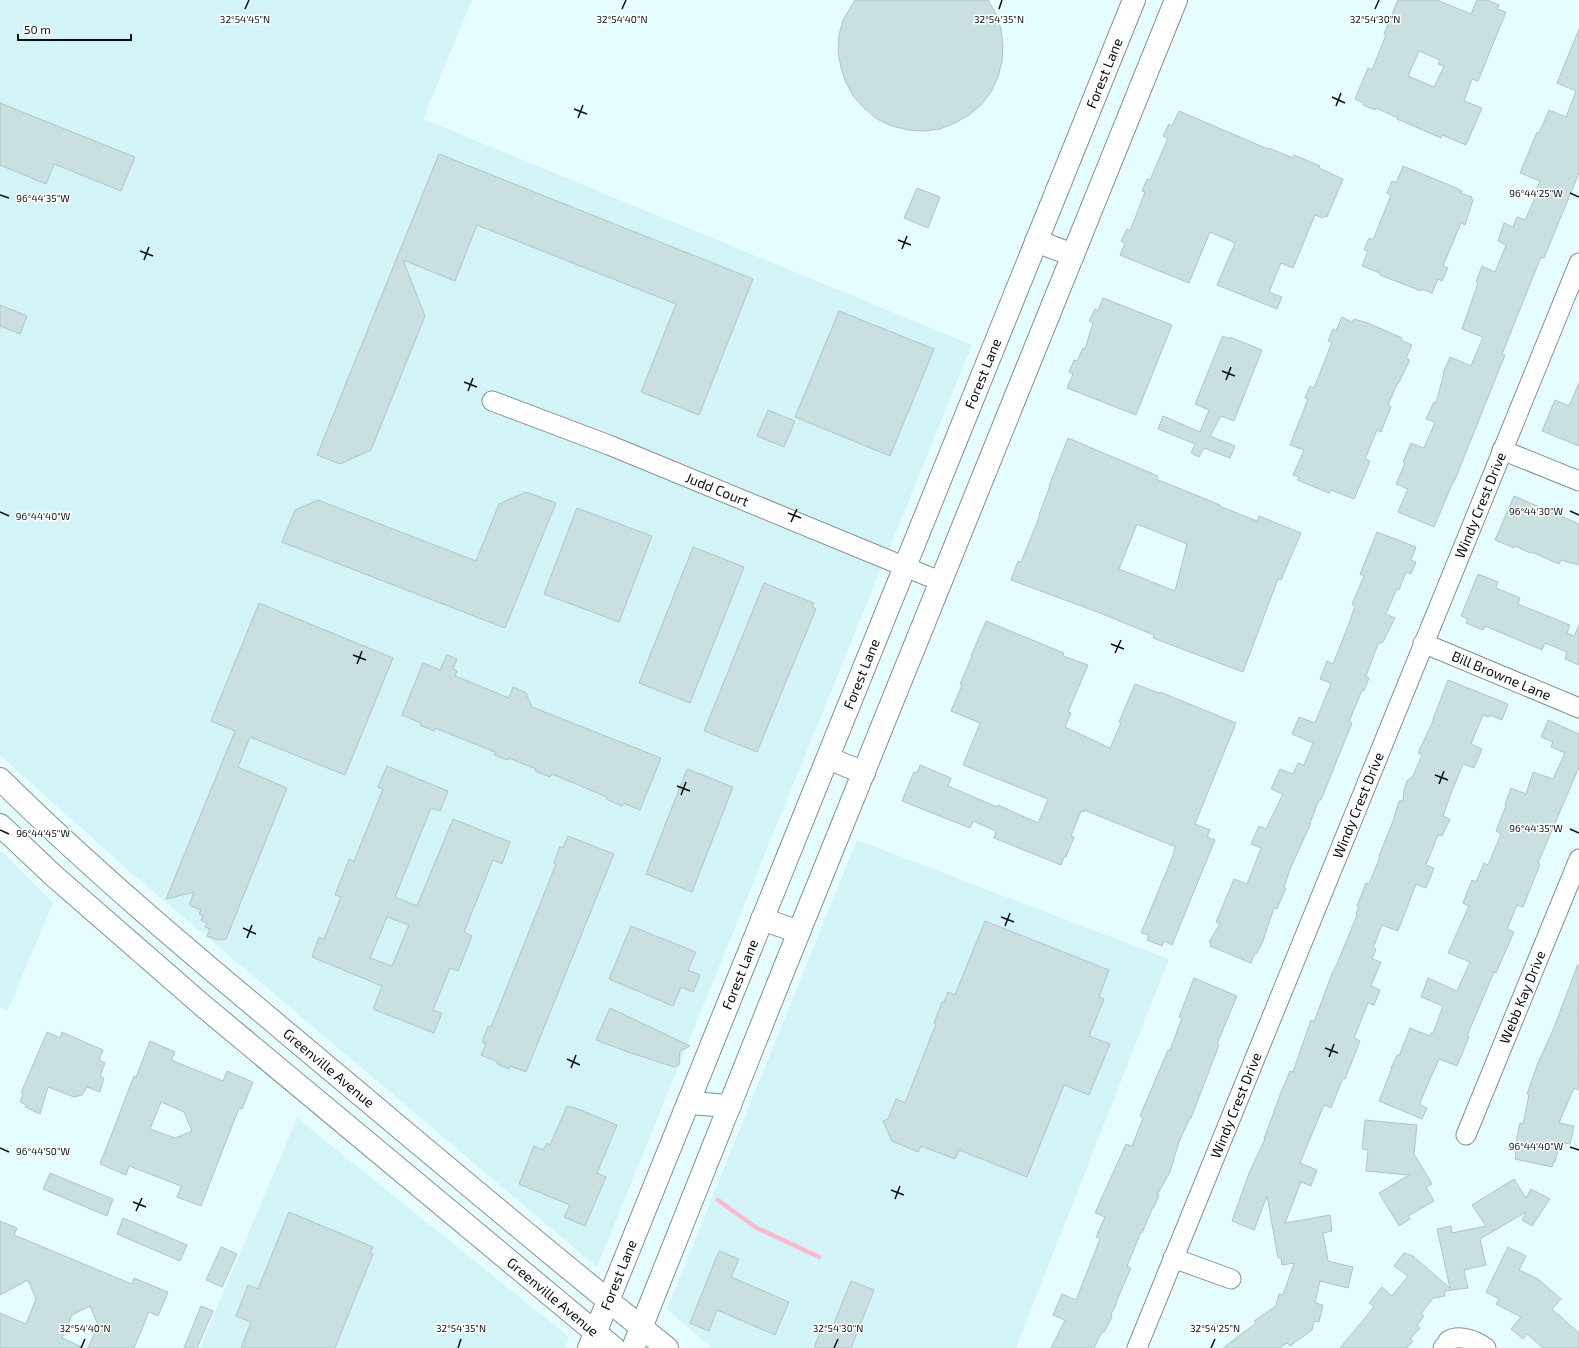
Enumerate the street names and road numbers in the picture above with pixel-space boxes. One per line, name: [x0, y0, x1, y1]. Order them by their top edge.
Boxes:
street label: Forest Lane: [1082, 35, 1126, 111]
street label: Forest Lane: [961, 336, 1004, 411]
street label: Windy Crest Drive: [1451, 450, 1509, 561]
street label: Judd Court: [683, 468, 752, 510]
street label: Forest Lane: [839, 636, 883, 711]
street label: Bill Browne Lane: [1449, 647, 1554, 704]
street label: Windy Crest Drive: [1328, 750, 1387, 861]
street label: Forest Lane: [718, 937, 761, 1012]
street label: Webb Kay Drive: [1495, 948, 1549, 1046]
street label: Greenville Avenue: [280, 1025, 378, 1111]
street label: Windy Crest Drive: [1206, 1050, 1265, 1161]
street label: Forest Lane: [596, 1237, 640, 1312]
street label: Greenville Avenue: [504, 1254, 602, 1340]

